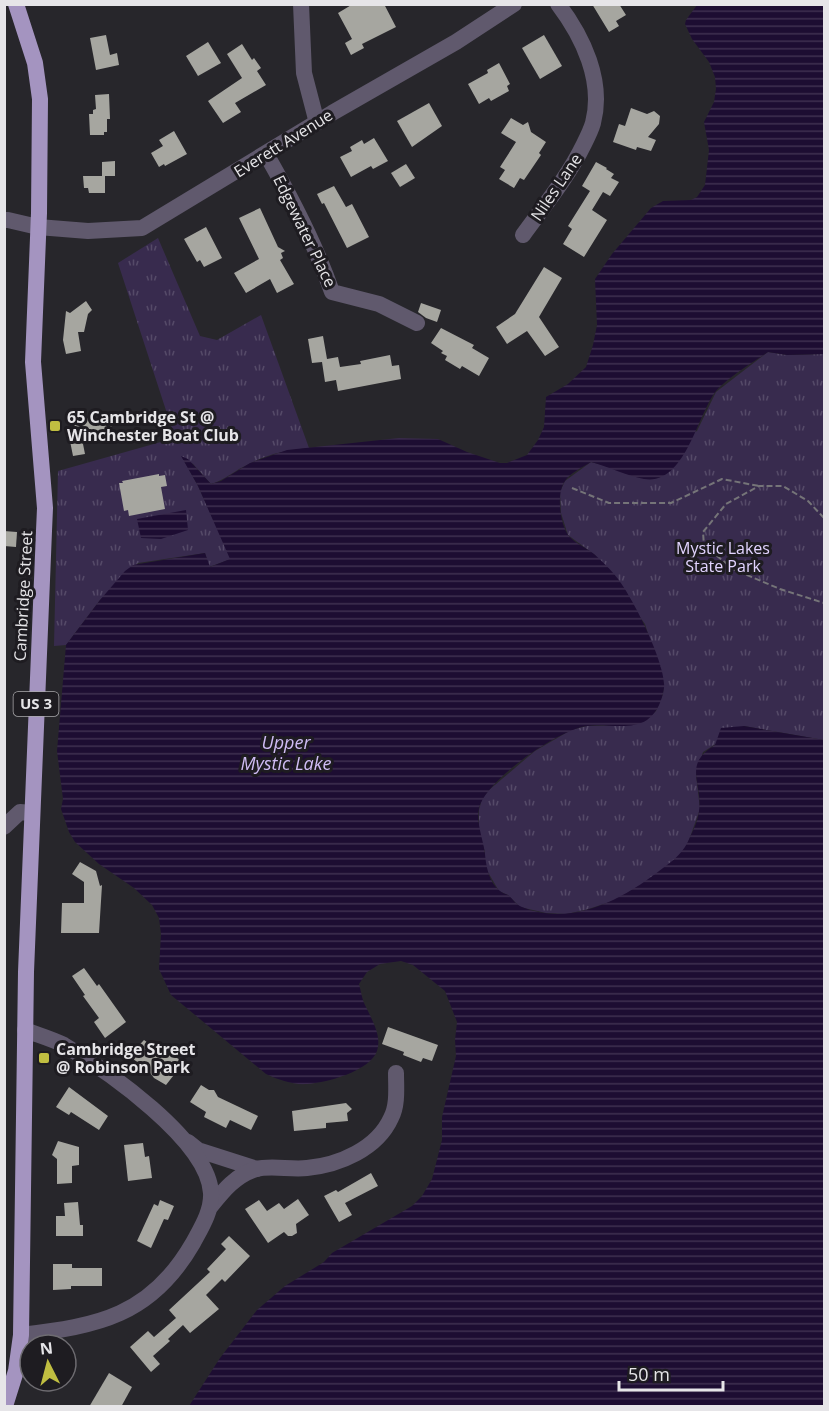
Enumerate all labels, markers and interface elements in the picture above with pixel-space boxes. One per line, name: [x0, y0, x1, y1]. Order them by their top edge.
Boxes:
street label: Everett Avenue: [229, 104, 337, 182]
street label: Niles Lane: [525, 149, 587, 225]
street label: Edgewater Place: [268, 171, 342, 291]
place label: 65 Cambridge St @ Winchester Boat Club: [67, 406, 239, 446]
marker: 65 Cambridge St @ Winchester Boat Club: [48, 419, 62, 433]
street label: Cambridge Street: [9, 530, 37, 662]
park label: Mystic Lakes State Park: [676, 537, 770, 577]
road number: US 3: [14, 692, 58, 716]
water label: Upper Mystic Lake: [241, 730, 332, 775]
place label: Cambridge Street @ Robinson Park: [56, 1038, 196, 1078]
marker: Cambridge Street @ Robinson Park: [37, 1051, 51, 1065]
north arrow: [18, 1333, 78, 1393]
text: N: [39, 1336, 54, 1360]
scale bar: [619, 1354, 722, 1392]
text: 50 m: [628, 1362, 670, 1386]

